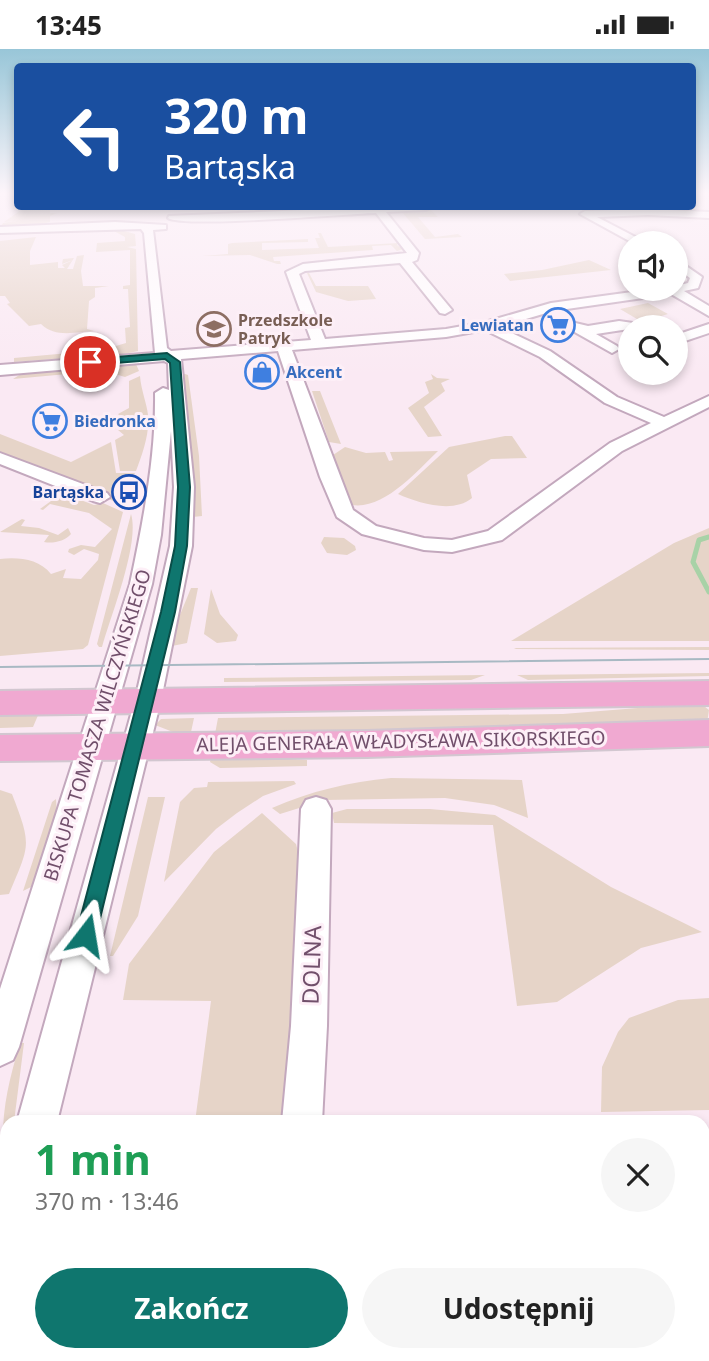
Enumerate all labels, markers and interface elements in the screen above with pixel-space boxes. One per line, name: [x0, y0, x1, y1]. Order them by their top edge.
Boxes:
text: 13:45: [35, 7, 102, 43]
text: 320 m: [164, 82, 309, 148]
icon: left: [49, 91, 140, 182]
text: Bartąska: [164, 145, 296, 188]
map controls: [618, 231, 688, 385]
button: sound: [618, 231, 688, 301]
supermarket icon: Lewiatan: [539, 306, 577, 344]
place label: Przedszkole Patryk: [238, 309, 333, 349]
school or university icon: Przedszkole Patryk: [195, 310, 233, 348]
place label: Lewiatan: [461, 314, 534, 336]
button: search: [618, 315, 688, 385]
pin: [60, 332, 120, 392]
icon: arrive: [71, 343, 109, 381]
shop icon: Akcent: [243, 353, 281, 391]
place label: Akcent: [286, 361, 342, 383]
supermarket icon: Biedronka: [31, 402, 69, 440]
place label: Biedronka: [74, 410, 156, 432]
bus stop icon: Bartąska: [110, 473, 148, 511]
place label: Bartąska: [33, 481, 104, 503]
street label: BISKUPA TOMASZA WILCZYŃSKIEGO: [37, 566, 157, 884]
street label: ALEJA GENERAŁA WŁADYSŁAWA SIKORSKIEGO: [196, 724, 606, 758]
position arrow: [49, 898, 123, 972]
street label: DOLNA: [294, 925, 328, 1005]
text: 1 min: [35, 1130, 151, 1187]
button: close: [601, 1138, 675, 1212]
text: 370 m · 13:46: [35, 1185, 179, 1217]
button: Zakończ: [35, 1268, 348, 1348]
button: Udostępnij: [362, 1268, 675, 1348]

